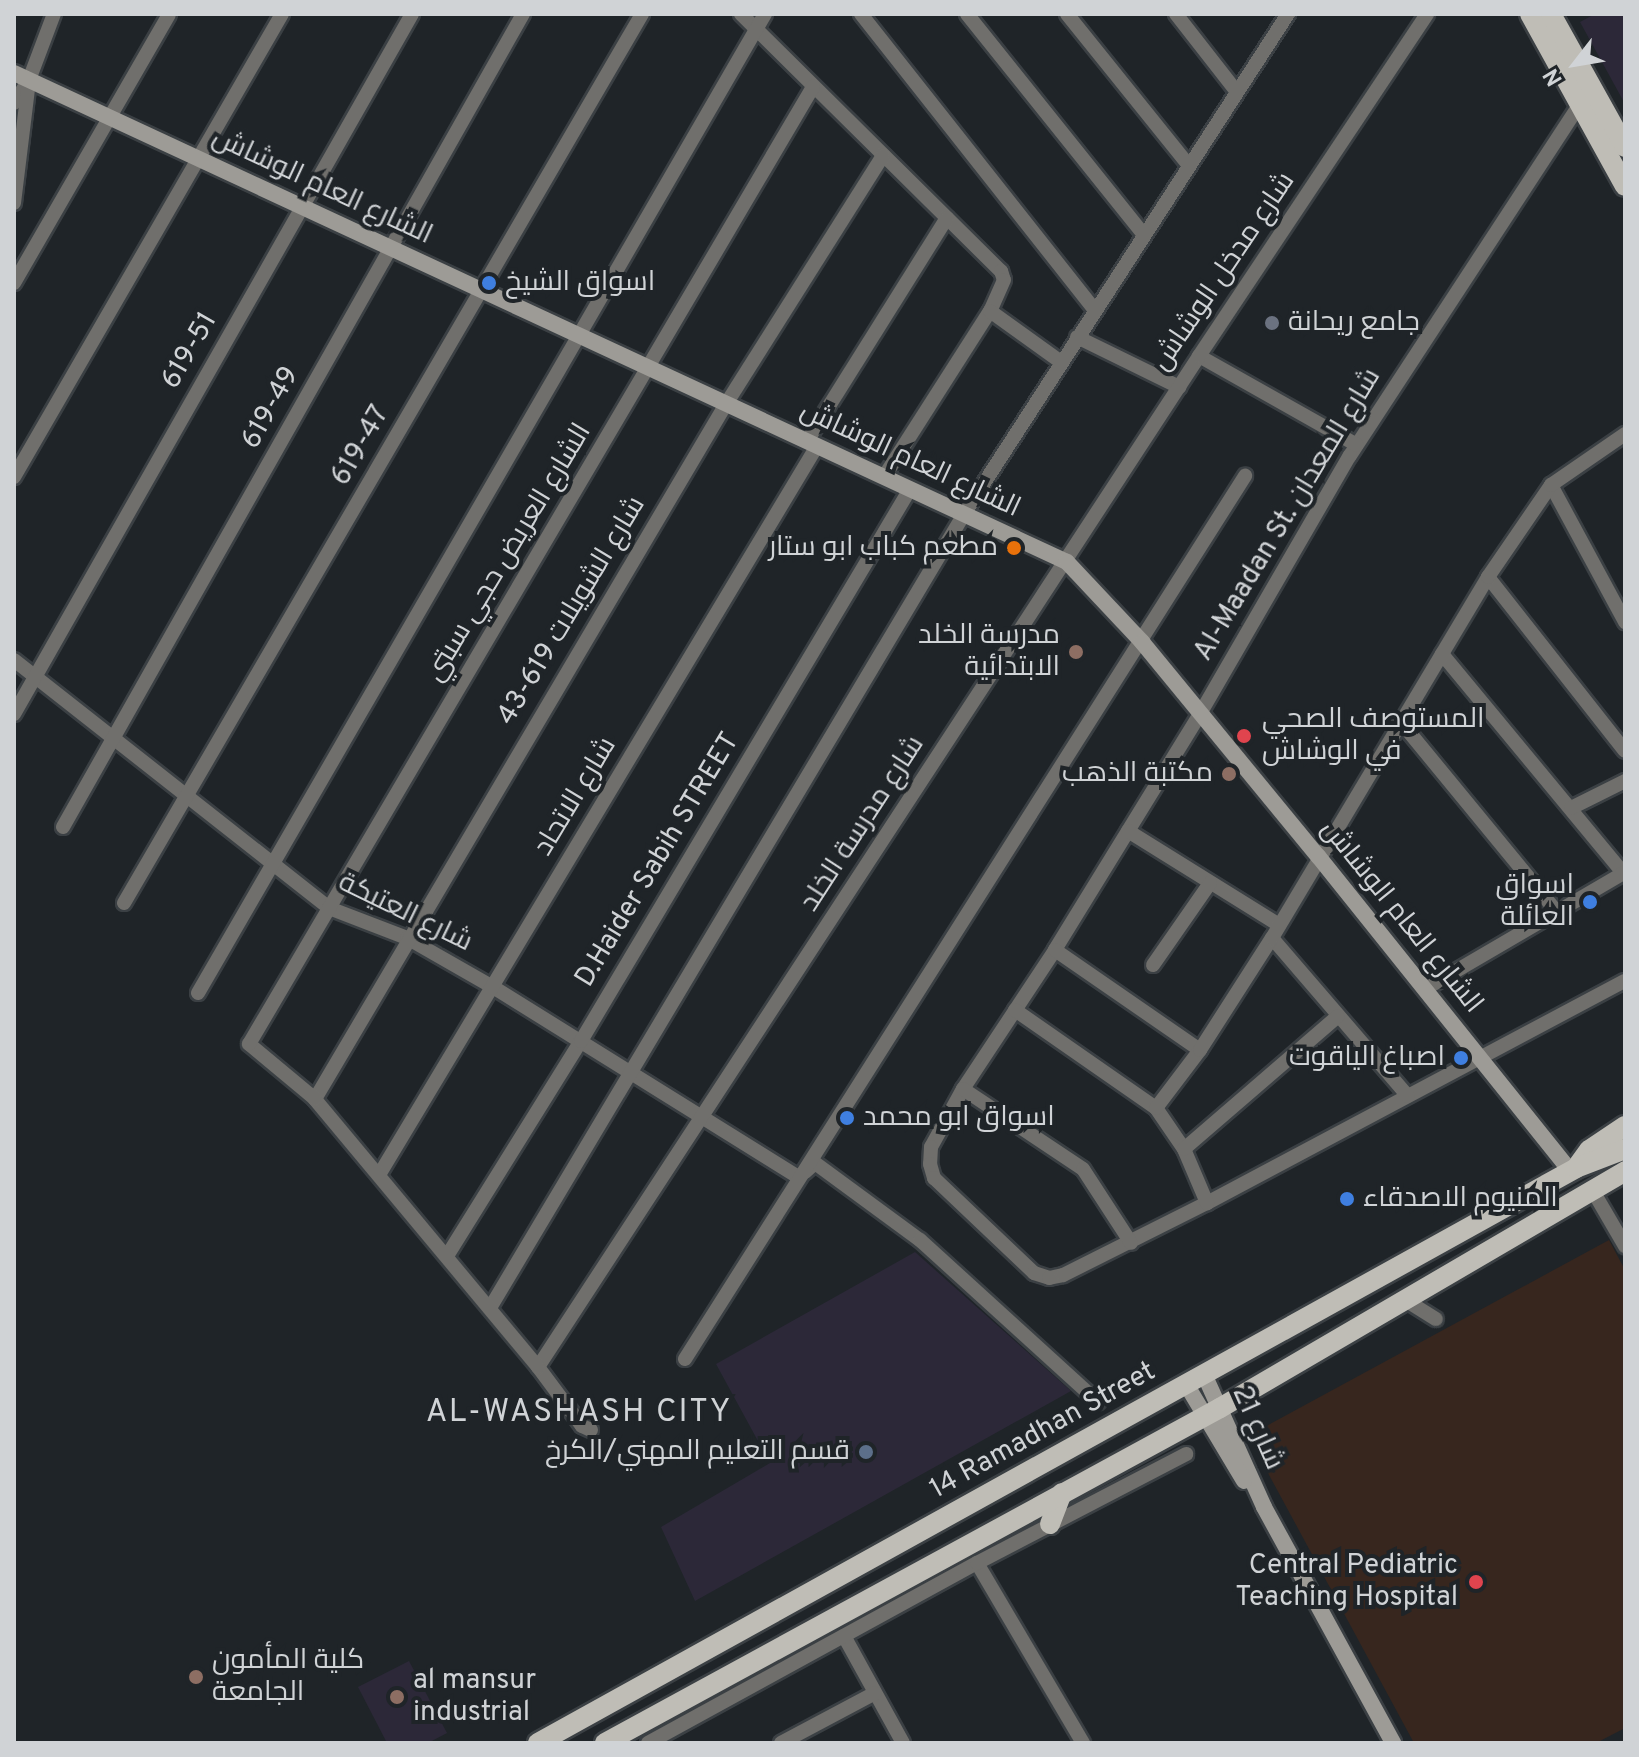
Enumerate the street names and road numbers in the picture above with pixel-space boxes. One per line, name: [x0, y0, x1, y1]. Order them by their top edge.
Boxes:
street label: الشارع العام الوشاش: [207, 121, 437, 253]
street label: شارع مدخل الوشاش: [1145, 166, 1303, 378]
street label: 619-51: [155, 307, 225, 395]
street label: 619-49: [235, 361, 307, 455]
street label: Al-Maadan St. شارع المعدان: [1187, 363, 1389, 667]
street label: الشارع العام الوشاش: [795, 394, 1025, 526]
street label: 619-47: [325, 400, 397, 492]
street label: الشارع العريض حجي سبتي: [419, 418, 599, 688]
street label: شارع الشويلات 619-43: [490, 491, 654, 731]
street label: D.Haider Sabih STREET: [569, 727, 747, 993]
street label: شارع مدرسة الخلد: [794, 730, 932, 918]
street label: شارع الاتحاد: [527, 732, 625, 862]
street label: الشارع العام الوشاش: [1313, 814, 1489, 1020]
street label: شارع العتيکة: [333, 866, 477, 960]
street label: 14 Ramadhan Street: [924, 1355, 1162, 1507]
street label: شارع 21: [1224, 1381, 1290, 1475]

